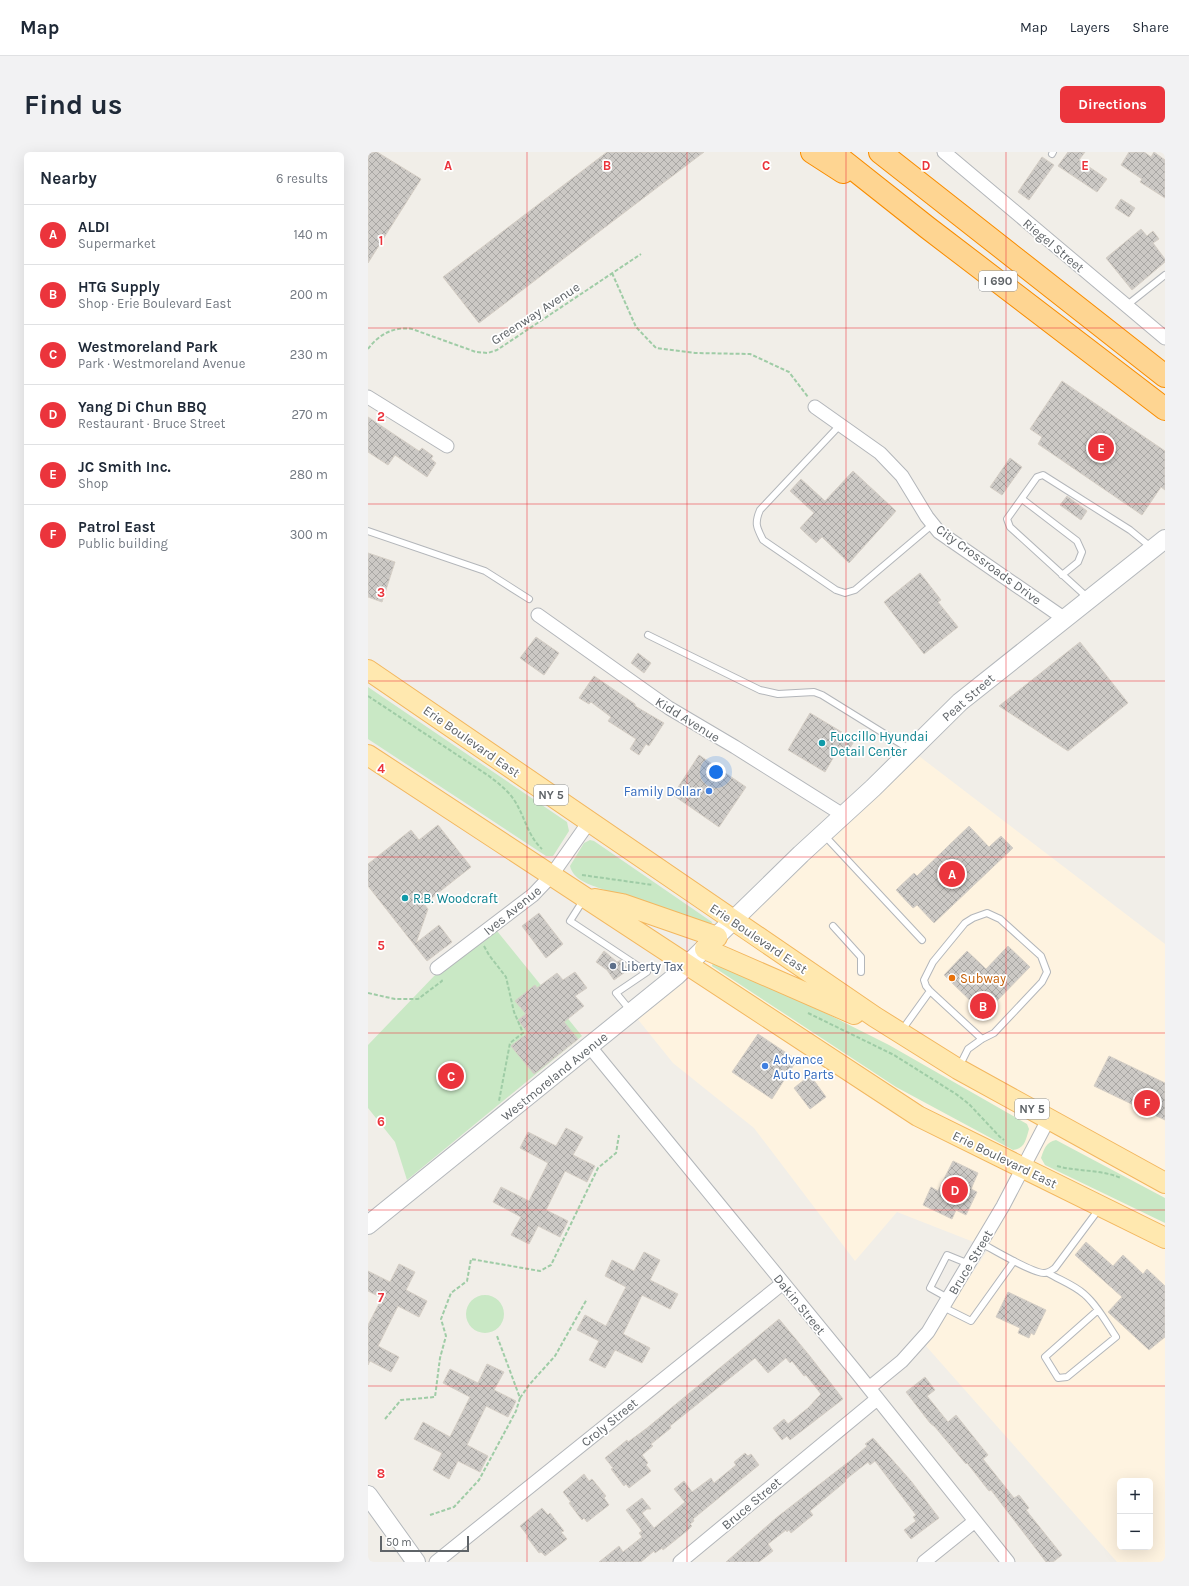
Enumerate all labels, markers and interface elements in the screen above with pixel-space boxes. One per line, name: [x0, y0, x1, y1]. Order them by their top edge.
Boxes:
text: Map: [20, 17, 59, 39]
text: Map: [1020, 19, 1048, 36]
text: Layers: [1070, 19, 1110, 36]
text: Share: [1132, 19, 1169, 36]
button: Directions: [1060, 86, 1165, 123]
text: Find us: [24, 88, 123, 121]
text: A: [444, 158, 452, 173]
text: B: [603, 158, 611, 173]
text: C: [762, 158, 770, 173]
text: D: [922, 158, 931, 173]
text: E: [1081, 158, 1089, 173]
text: Nearby: [40, 168, 97, 188]
text: 6 results: [276, 171, 328, 186]
street label: Riegel Street: [1020, 216, 1087, 275]
text: ALDI: [78, 218, 110, 236]
text: A: [49, 227, 57, 242]
text: 140 m: [293, 227, 328, 242]
text: 1: [379, 233, 383, 248]
text: Supermarket: [78, 236, 156, 251]
road number: I 690: [979, 271, 1017, 291]
text: HTG Supply: [78, 278, 160, 296]
street label: Greenway Avenue: [488, 279, 583, 348]
text: B: [49, 287, 57, 302]
text: 200 m: [290, 287, 328, 302]
text: Shop · Erie Boulevard East: [78, 296, 231, 311]
text: Westmoreland Park: [78, 338, 218, 356]
text: C: [49, 347, 57, 362]
text: 230 m: [290, 347, 328, 362]
text: Park · Westmoreland Avenue: [78, 356, 245, 371]
text: Yang Di Chun BBQ: [78, 398, 206, 416]
text: D: [49, 407, 57, 422]
text: 270 m: [291, 407, 328, 422]
text: 2: [377, 409, 385, 424]
text: Restaurant · Bruce Street: [78, 416, 225, 431]
pin: E: [1088, 433, 1114, 463]
text: JC Smith Inc.: [78, 458, 171, 476]
text: E: [49, 467, 57, 482]
text: 280 m: [290, 467, 328, 482]
text: Shop: [78, 476, 108, 491]
text: Patrol East: [78, 518, 156, 536]
street label: City Crossroads Drive: [933, 521, 1044, 608]
text: F: [49, 527, 57, 542]
text: 300 m: [290, 527, 328, 542]
text: Public building: [78, 536, 168, 551]
text: 3: [377, 585, 385, 600]
street label: Peat Street: [939, 670, 998, 724]
street label: Kidd Avenue: [653, 694, 723, 745]
street label: Erie Boulevard East: [421, 702, 523, 780]
place label: Fuccillo Hyundai Detail Center: [830, 729, 928, 759]
marker: Fuccillo Hyundai Detail Center: [817, 738, 827, 748]
text: 4: [377, 761, 385, 776]
your location: [706, 762, 726, 782]
place label: Family Dollar: [624, 784, 701, 799]
road number: NY 5: [534, 785, 568, 805]
marker: Family Dollar: [704, 786, 714, 796]
pin: A: [939, 859, 965, 889]
street label: Ives Avenue: [481, 882, 544, 938]
place label: R.B. Woodcraft: [413, 891, 498, 906]
marker: R.B. Woodcraft: [400, 893, 410, 903]
street label: Erie Boulevard East: [707, 900, 810, 977]
text: 5: [377, 938, 385, 953]
place label: Liberty Tax: [621, 959, 684, 974]
marker: Liberty Tax: [608, 961, 618, 971]
place label: Subway: [960, 971, 1006, 986]
marker: Subway: [947, 973, 957, 983]
pin: B: [970, 991, 996, 1021]
street label: Westmoreland Avenue: [498, 1029, 611, 1124]
place label: Advance Auto Parts: [773, 1052, 834, 1082]
pin: C: [438, 1061, 464, 1091]
marker: Advance Auto Parts: [760, 1061, 770, 1071]
pin: F: [1134, 1088, 1160, 1118]
road number: NY 5: [1015, 1099, 1049, 1119]
text: 6: [377, 1114, 385, 1129]
street label: Erie Boulevard East: [950, 1128, 1060, 1191]
pin: D: [942, 1175, 968, 1205]
street label: Bruce Street: [945, 1227, 996, 1297]
street label: Dakin Street: [771, 1271, 829, 1338]
text: 7: [378, 1290, 385, 1305]
street label: Croly Street: [578, 1395, 641, 1450]
text: 8: [377, 1466, 385, 1481]
street label: Bruce Street: [719, 1474, 784, 1533]
map controls: [1117, 1478, 1153, 1550]
button: +: [1117, 1478, 1153, 1514]
button: −: [1117, 1514, 1153, 1550]
scale bar: [380, 1534, 469, 1553]
text: 50 m: [386, 1536, 412, 1549]

